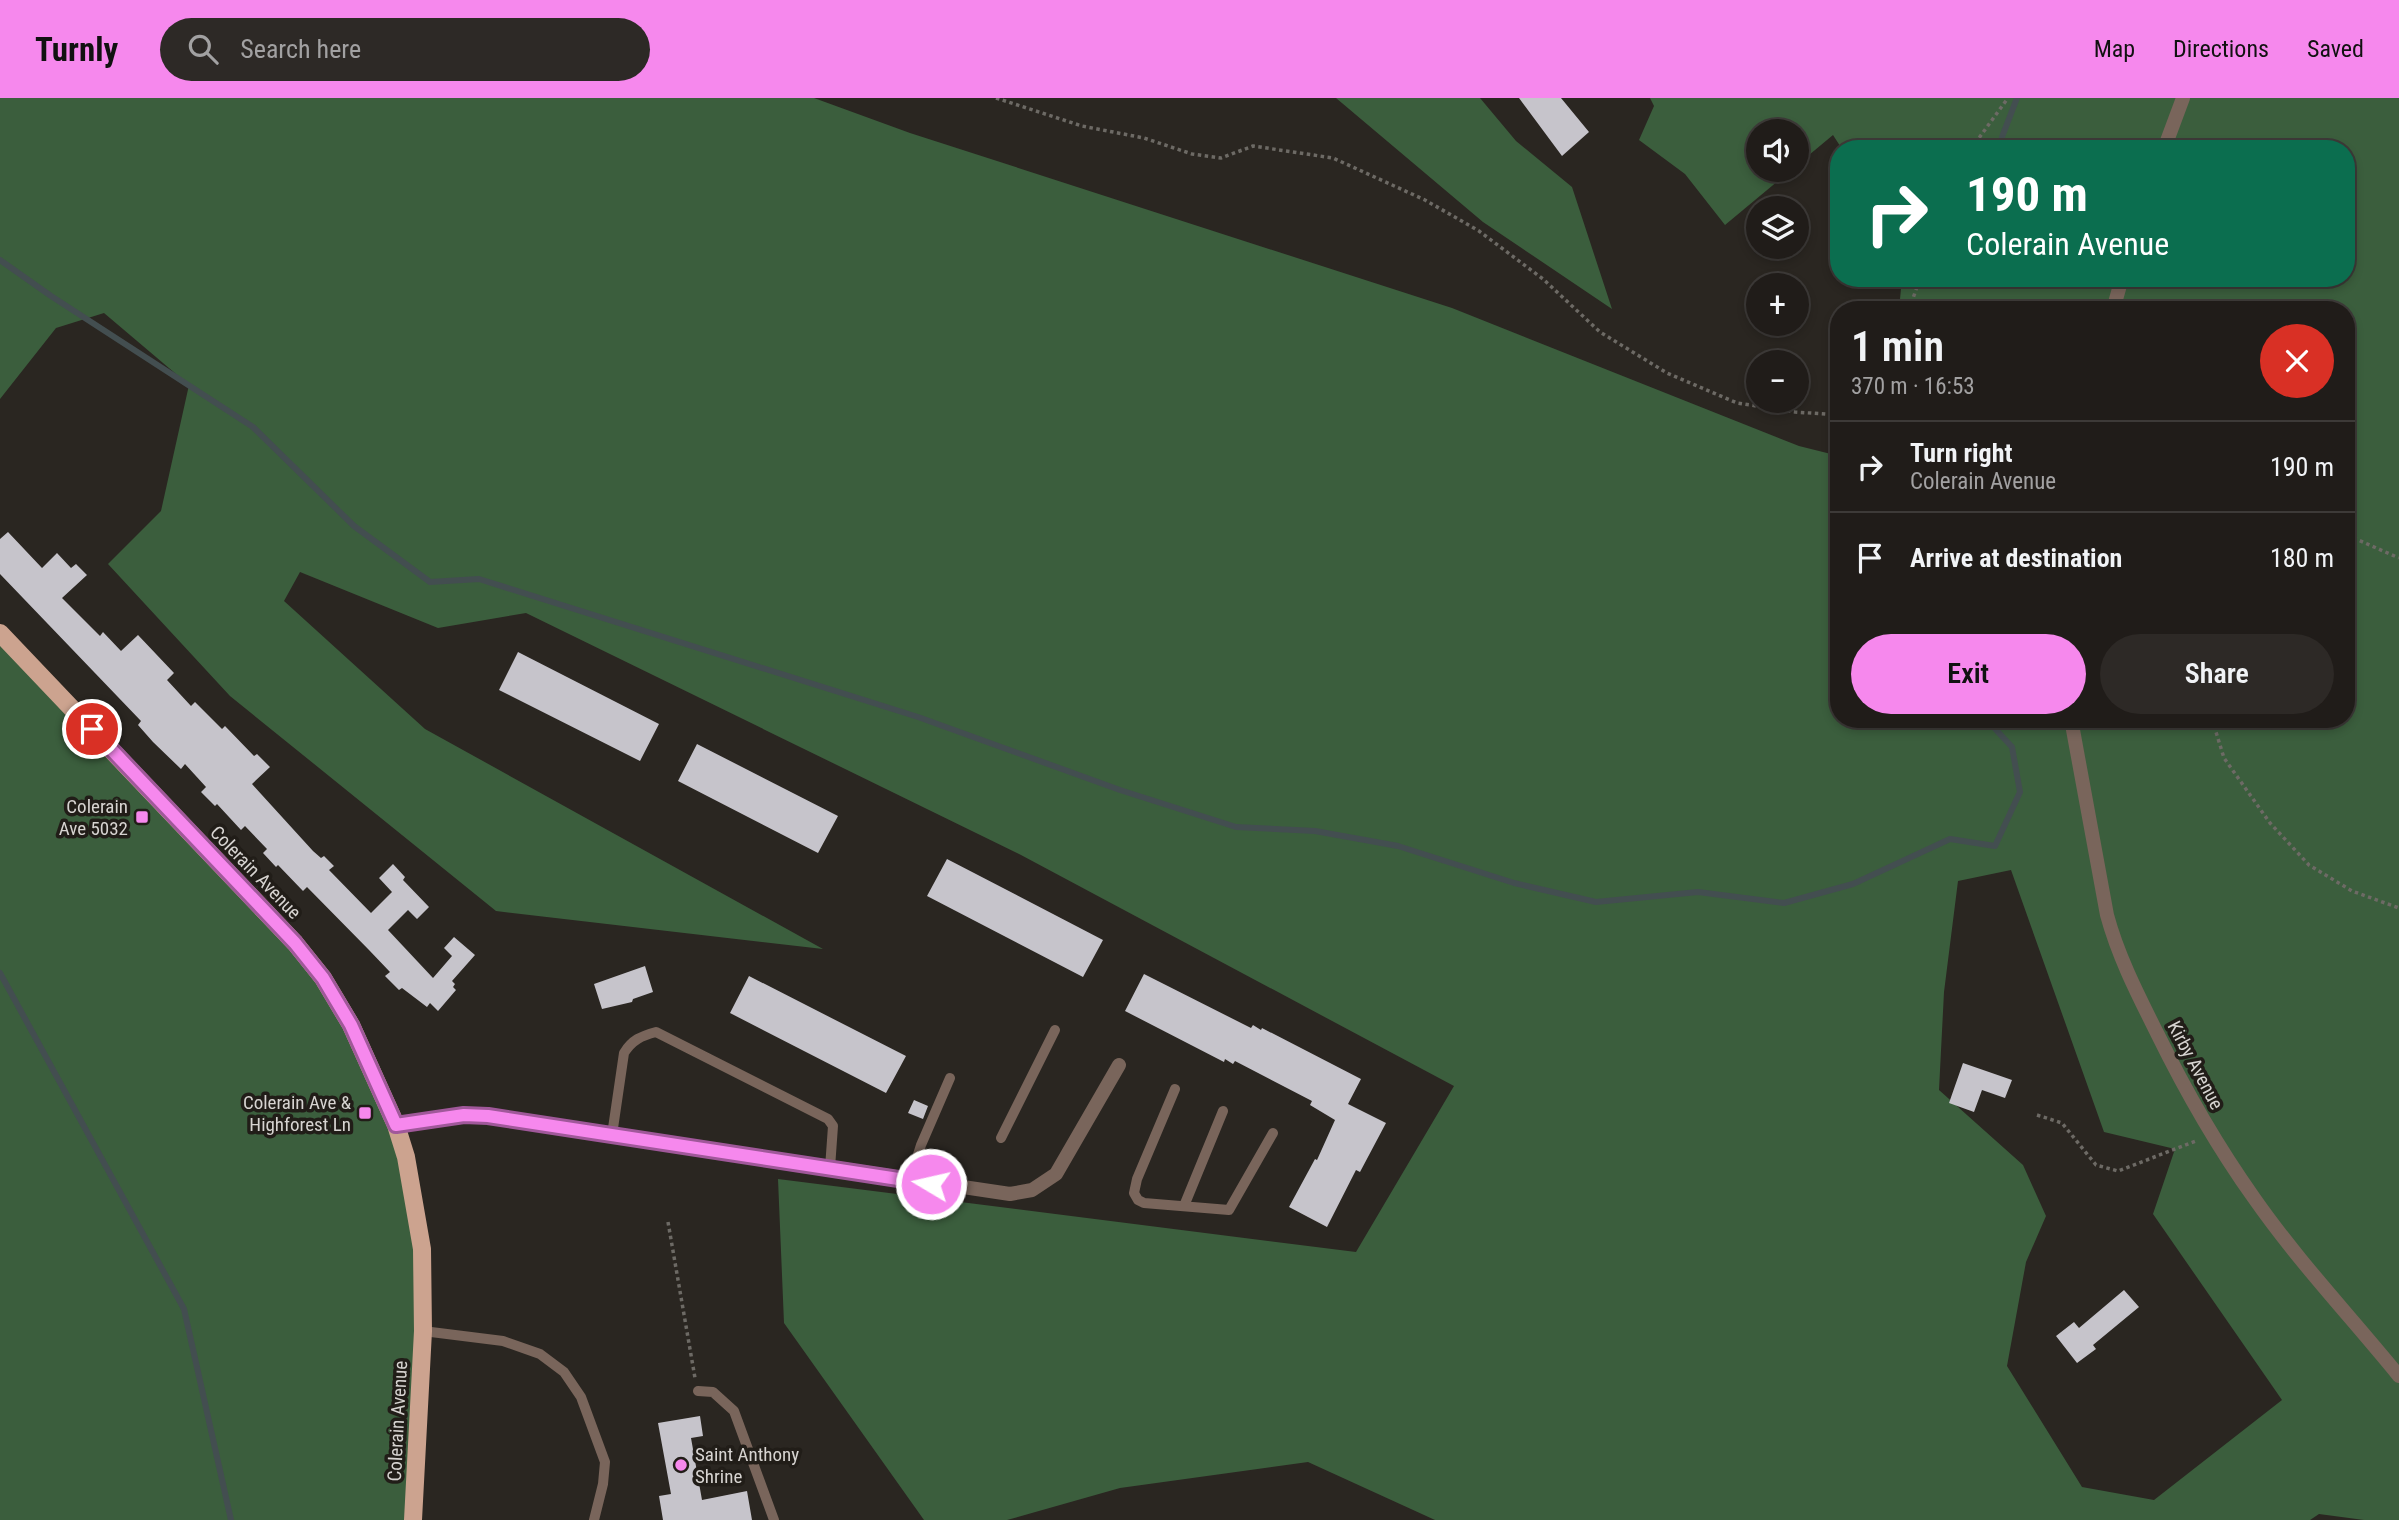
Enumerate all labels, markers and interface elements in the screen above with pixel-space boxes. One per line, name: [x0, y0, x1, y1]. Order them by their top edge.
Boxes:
search box: [160, 18, 650, 81]
text: Turnly: [35, 30, 118, 69]
icon: search: [184, 30, 222, 68]
text: Search here: [240, 34, 361, 64]
text: Map: [2094, 35, 2135, 63]
text: Directions: [2173, 35, 2269, 63]
text: Saved: [2307, 35, 2364, 63]
map controls: [1746, 119, 1809, 413]
button: sound: [1746, 119, 1809, 182]
text: 190 m: [1966, 166, 2088, 223]
icon: right: [1851, 168, 1942, 259]
button: layers: [1746, 196, 1809, 259]
text: Colerain Avenue: [1966, 225, 2169, 263]
button: +: [1746, 273, 1809, 336]
text: 1 min: [1851, 322, 1944, 371]
button: close: [2260, 324, 2334, 398]
button: −: [1746, 350, 1809, 413]
text: 370 m · 16:53: [1851, 373, 1975, 400]
text: Turn right: [1910, 438, 2012, 468]
icon: right: [1851, 448, 1889, 486]
text: 190 m: [2270, 452, 2334, 482]
text: Colerain Avenue: [1910, 468, 2056, 495]
icon: arrive: [1851, 539, 1889, 577]
text: Arrive at destination: [1910, 543, 2122, 573]
text: 180 m: [2270, 543, 2334, 573]
button: Exit: [1851, 634, 2086, 714]
button: Share: [2100, 634, 2334, 714]
pin: [62, 699, 122, 759]
icon: arrive: [73, 710, 111, 748]
place label: Colerain Ave 5032: [59, 795, 128, 840]
marker: Colerain Ave 5032: [134, 809, 150, 825]
street label: Colerain Avenue: [205, 821, 306, 924]
street label: Kirby Avenue: [2163, 1017, 2228, 1113]
place label: Colerain Ave & Highforest Ln: [243, 1091, 352, 1136]
marker: Colerain Ave & Highforest Ln: [357, 1105, 373, 1121]
position arrow: [894, 1147, 968, 1221]
street label: Colerain Avenue: [383, 1360, 412, 1482]
place label: Saint Anthony Shrine: [695, 1443, 799, 1488]
marker: Saint Anthony Shrine: [673, 1457, 689, 1473]

